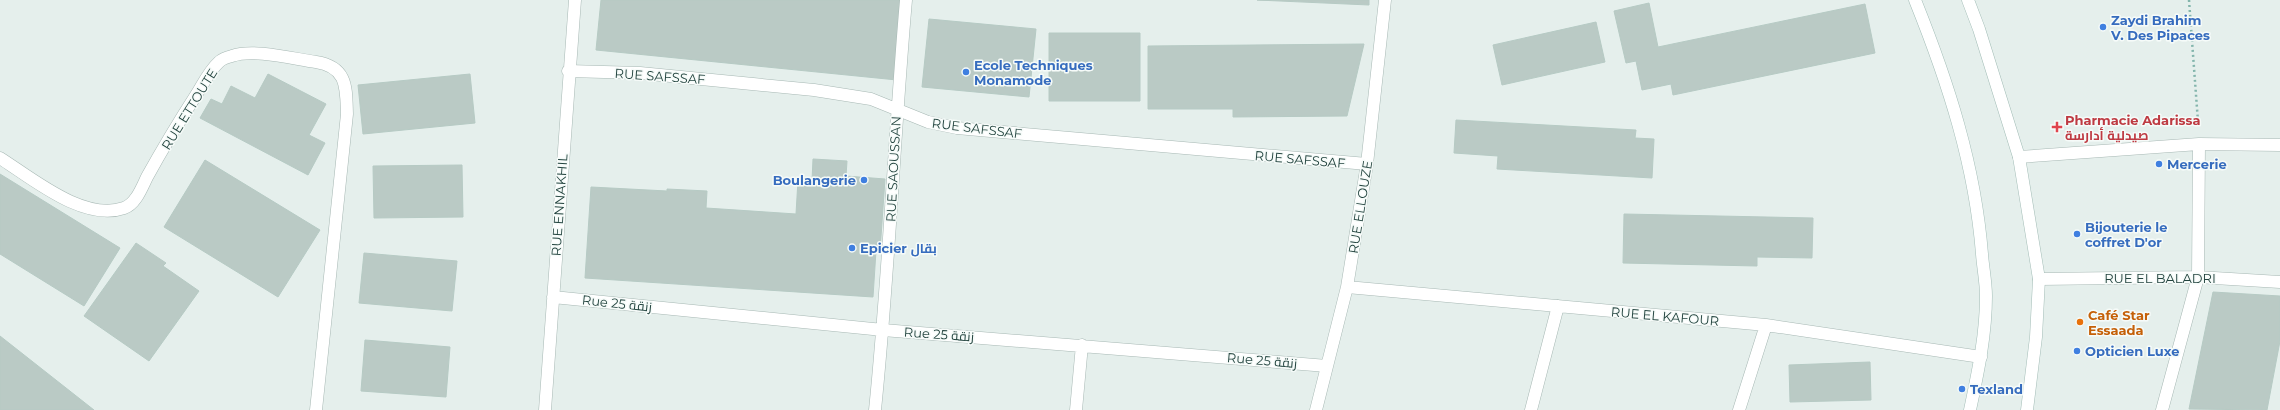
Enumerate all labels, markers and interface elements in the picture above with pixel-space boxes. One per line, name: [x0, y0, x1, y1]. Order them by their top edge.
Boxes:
place label: Zaydi Brahim V. Des Pipaces: [2110, 12, 2210, 43]
marker: Zaydi Brahim V. Des Pipaces: [2098, 22, 2108, 32]
place label: Ecole Techniques Monamode: [974, 57, 1093, 88]
street label: RUE ETTOUTE: [158, 65, 220, 153]
street label: RUE SAFSSAF: [614, 65, 706, 87]
marker: Ecole Techniques Monamode: [961, 67, 971, 77]
place label: Pharmacie Adarissa صيدلية أدارسة: [2065, 112, 2200, 143]
street label: RUE SAFSSAF: [931, 115, 1023, 141]
street label: RUE SAOUSSAN: [882, 116, 904, 222]
marker: Pharmacie Adarissa صيدلية أدارسة: [2052, 122, 2062, 132]
street label: RUE SAFSSAF: [1254, 147, 1346, 171]
street label: RUE ENNAKHIL: [547, 153, 571, 257]
place label: Mercerie: [2167, 156, 2227, 172]
street label: RUE ELLOUZE: [1345, 159, 1375, 255]
marker: Mercerie: [2154, 159, 2164, 169]
place label: Boulangerie: [773, 172, 856, 188]
marker: Boulangerie: [859, 175, 869, 185]
place label: Bijouterie le coffret D'or: [2085, 219, 2167, 250]
marker: Bijouterie le coffret D'or: [2072, 229, 2082, 239]
place label: Epicier بقال: [860, 240, 937, 257]
marker: Epicier بقال: [847, 243, 857, 253]
street label: RUE EL BALADRI: [2104, 270, 2216, 286]
street label: Rue 25 زنقة: [581, 291, 653, 315]
street label: RUE EL KAFOUR: [1610, 303, 1720, 329]
place label: Café Star Essaada: [2088, 307, 2150, 338]
marker: Café Star Essaada: [2075, 317, 2085, 327]
street label: Rue 25 زنقة: [903, 324, 975, 344]
place label: Opticien Luxe: [2085, 343, 2179, 359]
marker: Opticien Luxe: [2072, 346, 2082, 356]
street label: Rue 25 زنقة: [1226, 349, 1298, 371]
place label: Texland: [1970, 381, 2023, 397]
marker: Texland: [1957, 384, 1967, 394]

